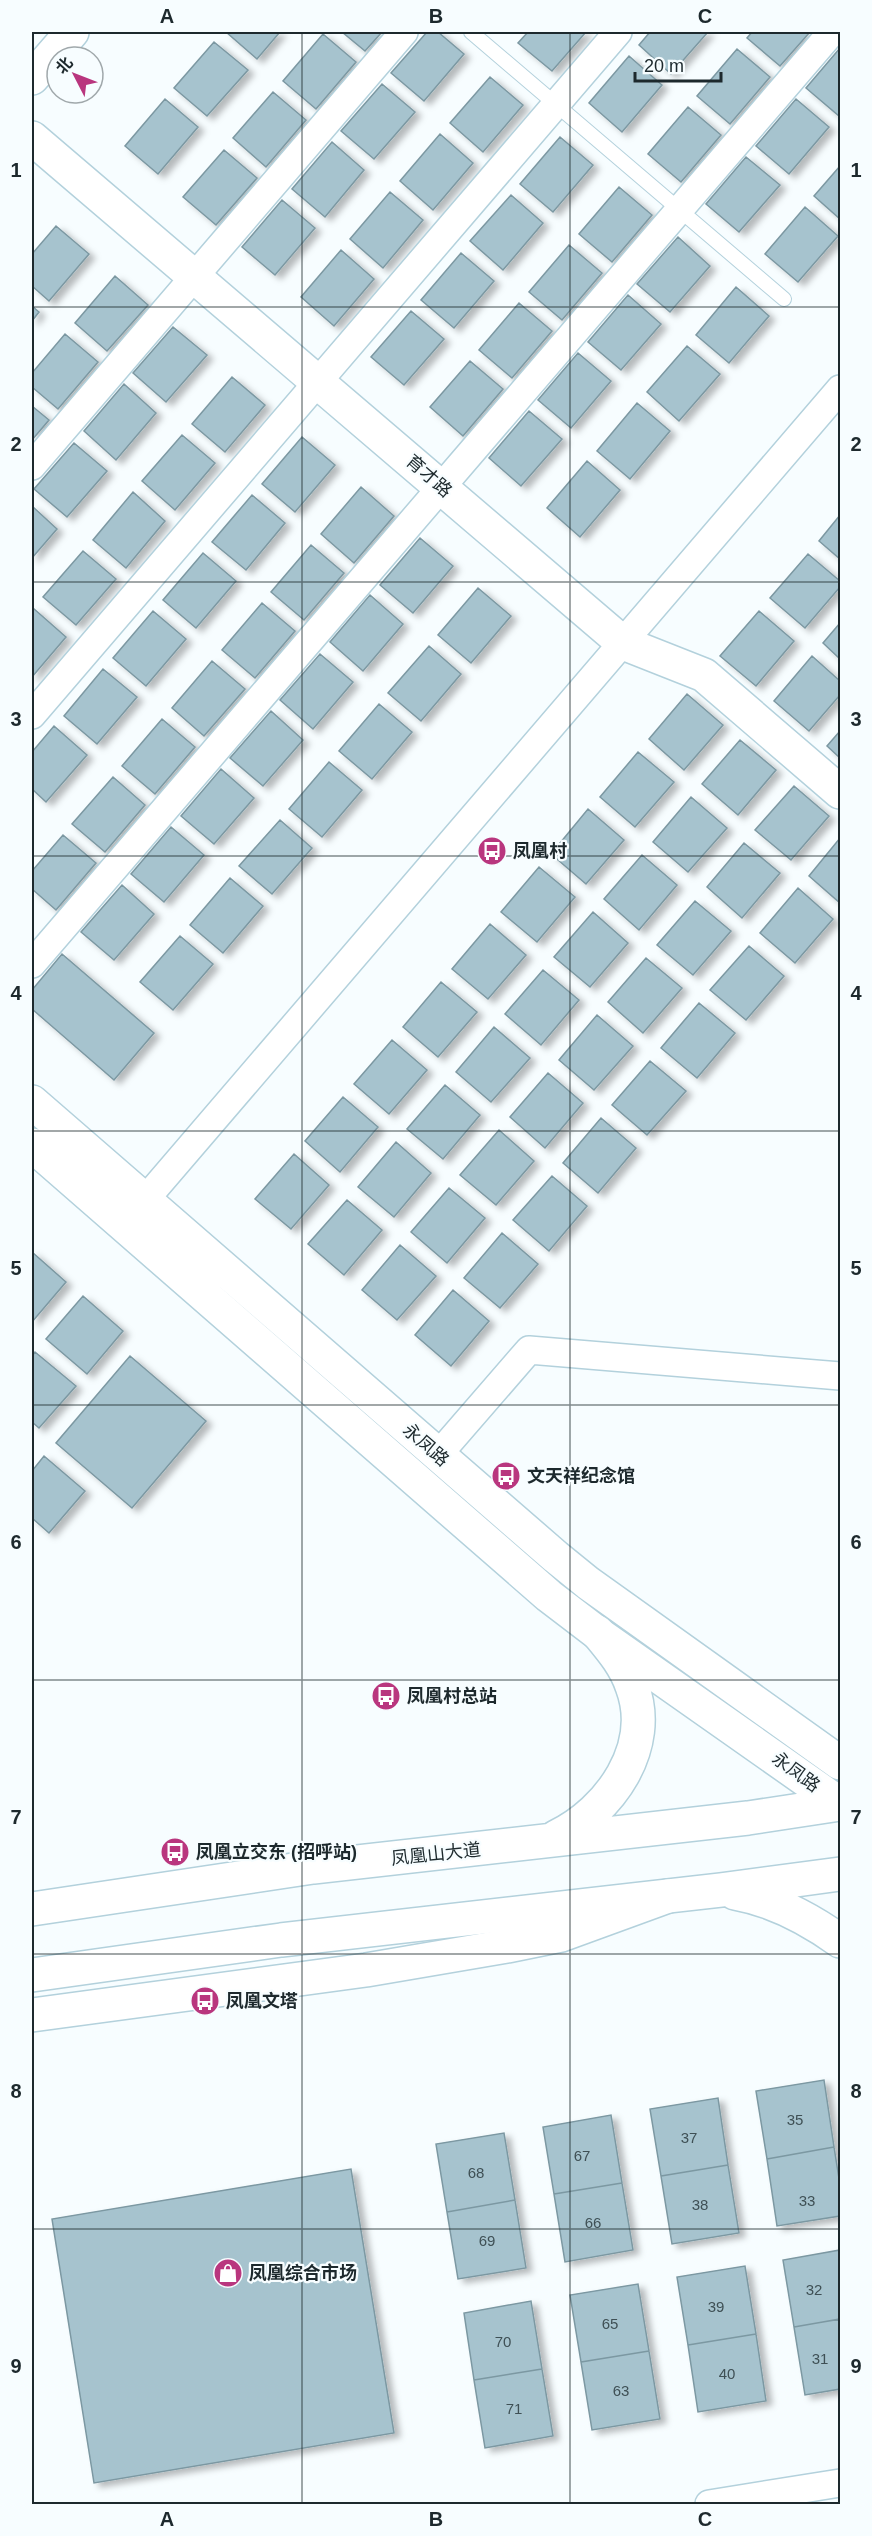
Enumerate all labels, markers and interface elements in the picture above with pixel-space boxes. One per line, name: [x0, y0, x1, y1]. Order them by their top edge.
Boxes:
text: A: [160, 5, 174, 27]
text: B: [429, 5, 443, 27]
text: C: [698, 5, 712, 27]
north arrow: [45, 45, 105, 105]
scale bar: [635, 45, 720, 83]
text: 北: [53, 54, 76, 77]
text: 20 m: [644, 56, 684, 76]
text: 1: [10, 159, 22, 181]
text: 1: [850, 159, 862, 181]
text: 2: [10, 433, 22, 455]
text: 2: [850, 433, 862, 455]
street label: 育才路: [402, 451, 456, 501]
text: 3: [10, 708, 22, 730]
text: 3: [850, 708, 862, 730]
bus stop icon: 凤凰村: [476, 835, 508, 867]
place label: 凤凰村: [513, 841, 567, 861]
text: 4: [10, 982, 22, 1004]
text: 4: [850, 982, 862, 1004]
text: 5: [10, 1257, 22, 1279]
text: 5: [850, 1257, 862, 1279]
street label: 永凤路: [399, 1420, 453, 1470]
bus stop icon: 文天祥纪念馆: [490, 1460, 522, 1492]
place label: 文天祥纪念馆: [527, 1465, 635, 1486]
text: 6: [10, 1531, 22, 1553]
text: 6: [850, 1531, 862, 1553]
bus stop icon: 凤凰村总站: [370, 1680, 402, 1712]
place label: 凤凰村总站: [407, 1686, 497, 1706]
street label: 永凤路: [768, 1748, 824, 1796]
text: 7: [10, 1806, 22, 1828]
text: 7: [850, 1806, 862, 1828]
bus stop icon: 凤凰立交东 (招呼站): [159, 1836, 191, 1868]
street label: 凤凰山大道: [390, 1839, 482, 1869]
place label: 凤凰立交东 (招呼站): [196, 1842, 357, 1862]
bus stop icon: 凤凰文塔: [189, 1985, 221, 2017]
place label: 凤凰文塔: [226, 1991, 298, 2011]
text: 8: [10, 2080, 22, 2102]
text: 8: [850, 2080, 862, 2102]
house number: 35: [787, 2111, 803, 2128]
house number: 37: [681, 2129, 697, 2146]
house number: 67: [574, 2147, 590, 2164]
house number: 68: [468, 2164, 484, 2181]
house number: 33: [799, 2192, 815, 2209]
house number: 38: [692, 2196, 708, 2213]
house number: 66: [585, 2214, 601, 2231]
house number: 69: [479, 2232, 495, 2249]
shop icon: 凤凰综合市场: [212, 2257, 244, 2289]
place label: 凤凰综合市场: [249, 2263, 357, 2283]
house number: 32: [806, 2281, 822, 2298]
house number: 39: [708, 2298, 724, 2315]
house number: 65: [602, 2315, 618, 2332]
house number: 70: [495, 2333, 511, 2350]
house number: 31: [812, 2350, 828, 2367]
text: 9: [10, 2355, 22, 2377]
text: 9: [850, 2355, 862, 2377]
house number: 40: [719, 2365, 735, 2382]
house number: 63: [613, 2382, 629, 2399]
house number: 71: [506, 2400, 522, 2417]
text: A: [160, 2508, 174, 2530]
text: B: [429, 2508, 443, 2530]
text: C: [698, 2508, 712, 2530]

